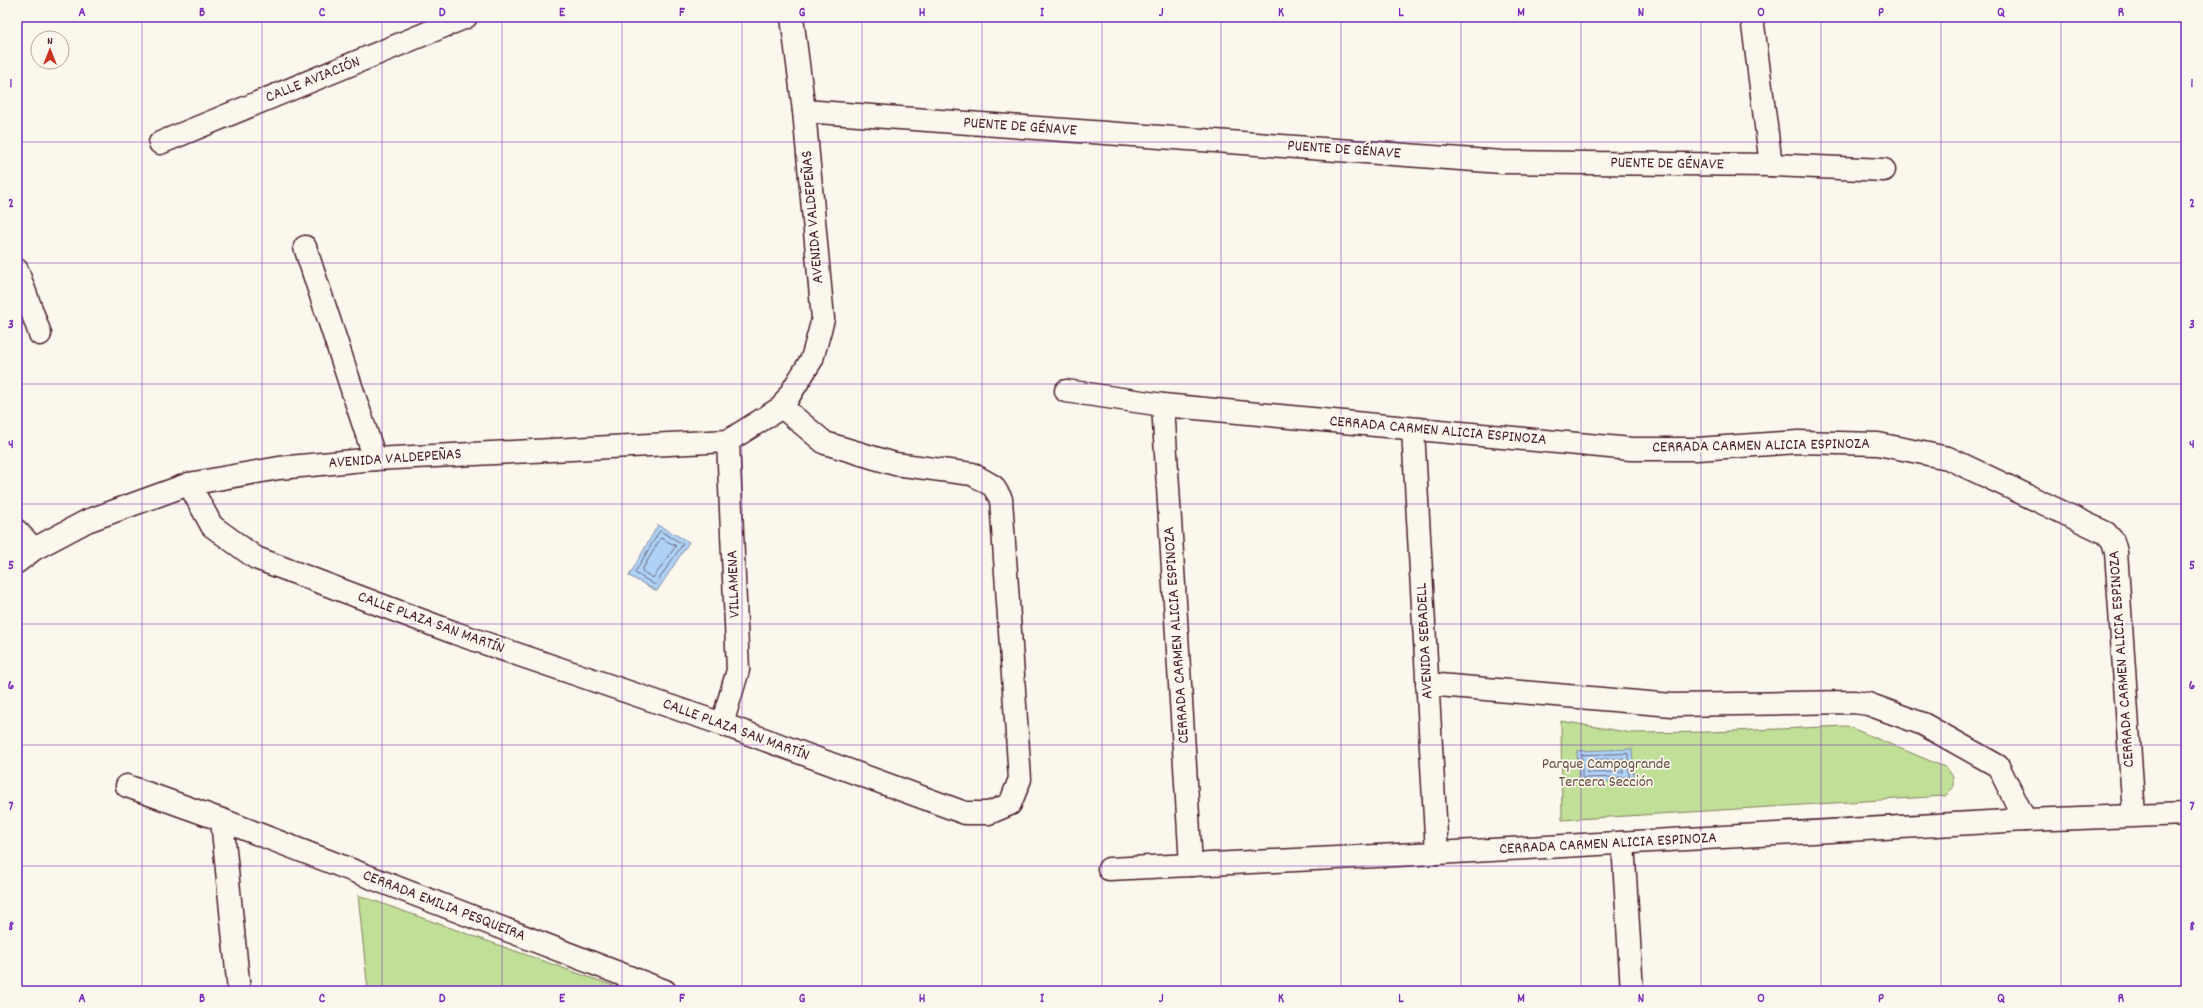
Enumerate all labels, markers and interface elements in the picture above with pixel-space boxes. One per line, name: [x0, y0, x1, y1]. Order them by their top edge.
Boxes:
text: A: [78, 4, 86, 23]
text: B: [199, 4, 205, 23]
text: C: [319, 4, 326, 23]
text: D: [439, 4, 446, 23]
text: E: [559, 4, 566, 23]
text: F: [679, 4, 685, 23]
text: G: [799, 4, 806, 23]
text: H: [919, 4, 926, 23]
text: I: [1040, 4, 1045, 23]
text: J: [1159, 4, 1164, 23]
text: K: [1278, 4, 1284, 23]
text: L: [1398, 4, 1404, 23]
text: M: [1517, 4, 1525, 23]
text: N: [1638, 4, 1644, 23]
text: O: [1757, 4, 1765, 23]
text: P: [1878, 4, 1884, 23]
text: Q: [1997, 4, 2005, 23]
text: R: [2118, 4, 2124, 23]
north arrow: [30, 30, 70, 70]
text: N: [47, 34, 53, 50]
street label: CALLE AVIACIÓN: [262, 51, 364, 109]
text: 1: [10, 75, 13, 94]
text: 1: [2191, 75, 2194, 94]
street label: PUENTE DE GÉNAVE: [963, 112, 1078, 142]
street label: PUENTE DE GÉNAVE: [1287, 135, 1402, 165]
street label: AVENIDA VALDEPEÑAS: [796, 150, 830, 284]
street label: PUENTE DE GÉNAVE: [1610, 152, 1725, 177]
text: 2: [8, 195, 14, 214]
text: 2: [2189, 195, 2195, 214]
text: 3: [8, 316, 14, 335]
text: 3: [2189, 316, 2195, 335]
street label: CERRADA CARMEN ALICIA ESPINOZA: [1329, 410, 1548, 452]
street label: CERRADA CARMEN ALICIA ESPINOZA: [1652, 433, 1870, 459]
text: 4: [8, 436, 14, 455]
text: 4: [2189, 436, 2195, 455]
street label: AVENIDA VALDEPEÑAS: [328, 443, 462, 475]
street label: CERRADA CARMEN ALICIA ESPINOZA: [1158, 525, 1196, 744]
street label: VILLAMENA: [721, 549, 747, 618]
street label: CERRADA CARMEN ALICIA ESPINOZA: [2103, 549, 2141, 768]
text: 5: [8, 557, 14, 576]
text: 5: [2189, 557, 2195, 576]
street label: AVENIDA SEBADELL: [1410, 582, 1440, 700]
street label: CALLE PLAZA SAN MARTÍN: [354, 586, 508, 660]
text: 6: [8, 677, 15, 696]
text: 6: [2189, 677, 2196, 696]
street label: CALLE PLAZA SAN MARTÍN: [659, 693, 813, 767]
park label: Parque Campogrande Tercera Sección: [1542, 753, 1670, 794]
text: 7: [9, 798, 14, 817]
text: 7: [2190, 798, 2195, 817]
street label: CERRADA CARMEN ALICIA ESPINOZA: [1499, 827, 1718, 861]
street label: CERRADA EMILIA PESQUEIRA: [359, 864, 529, 948]
text: 8: [8, 918, 14, 937]
text: 8: [2189, 918, 2195, 937]
text: A: [78, 990, 86, 1008]
text: B: [199, 990, 205, 1008]
text: C: [319, 990, 326, 1008]
text: D: [439, 990, 446, 1008]
text: E: [559, 990, 566, 1008]
text: F: [679, 990, 685, 1008]
text: G: [799, 990, 806, 1008]
text: H: [919, 990, 926, 1008]
text: I: [1040, 990, 1045, 1008]
text: J: [1159, 990, 1164, 1008]
text: K: [1278, 990, 1284, 1008]
text: L: [1398, 990, 1404, 1008]
text: M: [1517, 990, 1525, 1008]
text: N: [1638, 990, 1644, 1008]
text: O: [1757, 990, 1765, 1008]
text: P: [1878, 990, 1884, 1008]
text: Q: [1997, 990, 2005, 1008]
text: R: [2118, 990, 2124, 1008]

